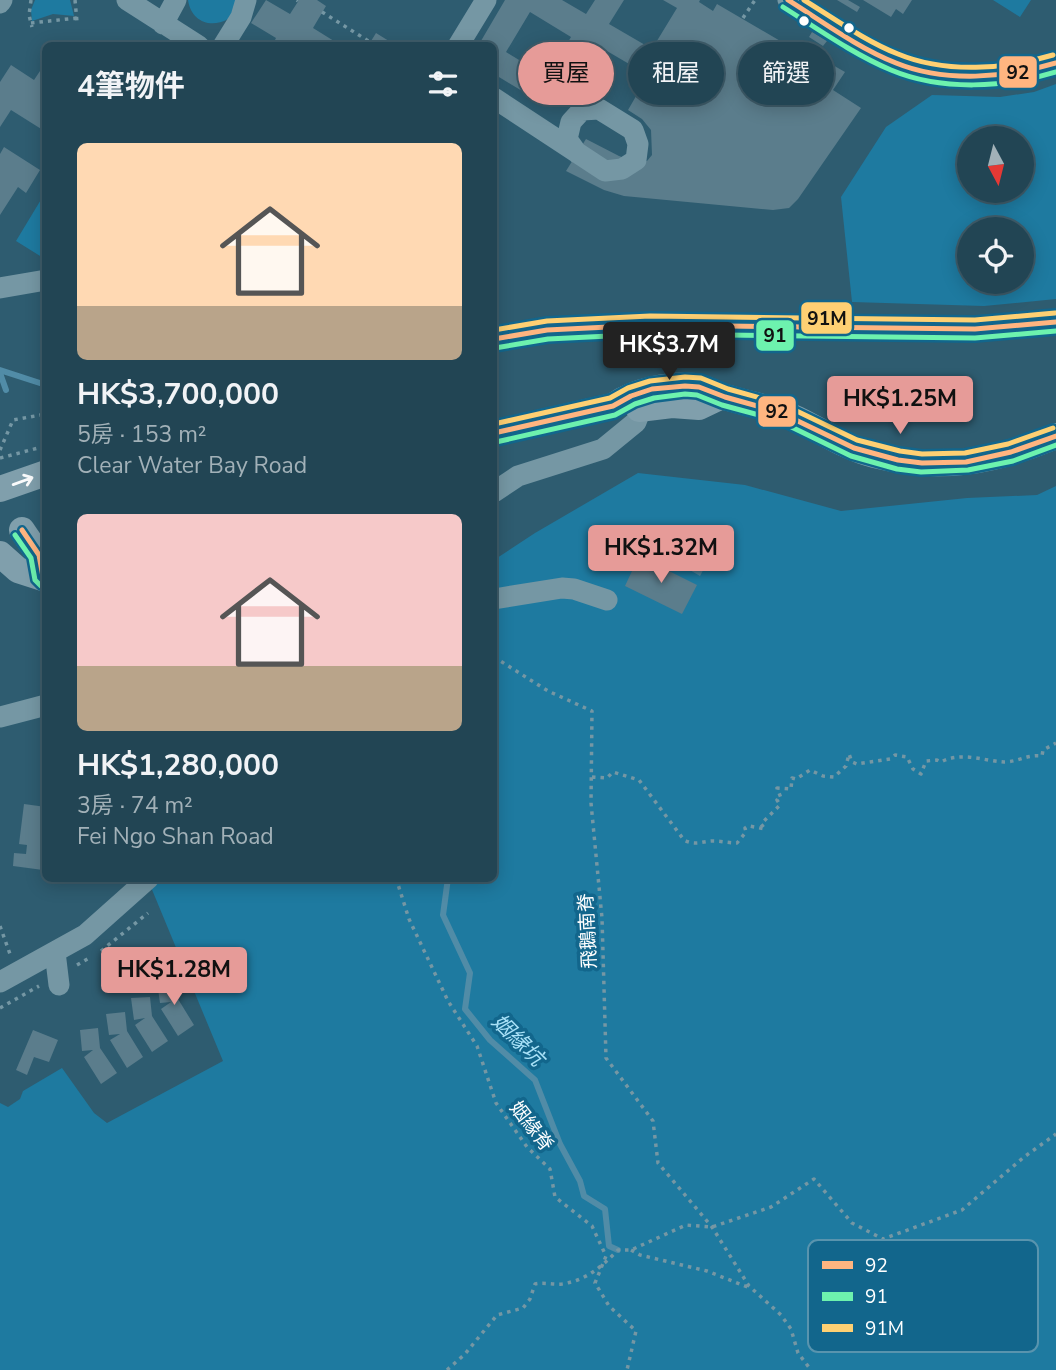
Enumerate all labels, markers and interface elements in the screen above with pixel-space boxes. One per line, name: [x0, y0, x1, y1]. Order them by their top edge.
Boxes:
unlabelled marker: [797, 14, 811, 28]
unlabelled marker: [842, 21, 856, 35]
chip: 買屋: [518, 42, 614, 105]
chip: 租屋: [628, 42, 724, 105]
chip: 篩選: [738, 42, 834, 105]
line badge: 92: [998, 55, 1038, 89]
text: 92: [1007, 60, 1029, 86]
icon: filters: [424, 65, 462, 103]
text: 4筆物件: [77, 66, 185, 107]
north arrow: [957, 126, 1034, 203]
map controls: [957, 126, 1034, 294]
icon: home: [207, 188, 333, 314]
button: locate: [957, 217, 1034, 294]
line badge: 91M: [800, 301, 853, 335]
text: 91M: [807, 306, 847, 332]
line badge: 91: [755, 319, 795, 352]
pin: HK$3.7M: [604, 322, 734, 382]
text: 91: [764, 323, 786, 349]
text: HK$3.7M: [619, 329, 719, 360]
text: HK$3,700,000: [77, 374, 279, 415]
pin: HK$1.25M: [828, 376, 972, 436]
text: HK$1.25M: [843, 383, 957, 414]
line badge: 92: [757, 395, 797, 428]
text: 92: [766, 399, 788, 425]
text: 5房 · 153 m²: [77, 419, 207, 450]
text: Clear Water Bay Road: [77, 450, 307, 481]
one-way arrow: [11, 474, 33, 486]
pin: HK$1.32M: [589, 526, 733, 585]
text: HK$1.32M: [604, 532, 718, 563]
icon: home: [207, 559, 333, 685]
text: HK$1,280,000: [77, 745, 279, 786]
text: 3房 · 74 m²: [77, 790, 193, 821]
text: Fei Ngo Shan Road: [77, 821, 274, 852]
street label: 飛鵝南脊: [573, 892, 603, 970]
pin: HK$1.28M: [102, 948, 246, 1007]
text: HK$1.28M: [117, 954, 231, 985]
water label: 姻緣坑: [486, 1008, 552, 1074]
street label: 姻緣脊: [503, 1096, 559, 1157]
legend: [808, 1240, 1038, 1352]
text: 92: [865, 1253, 888, 1279]
text: 91: [865, 1284, 888, 1310]
text: 91M: [865, 1316, 904, 1342]

